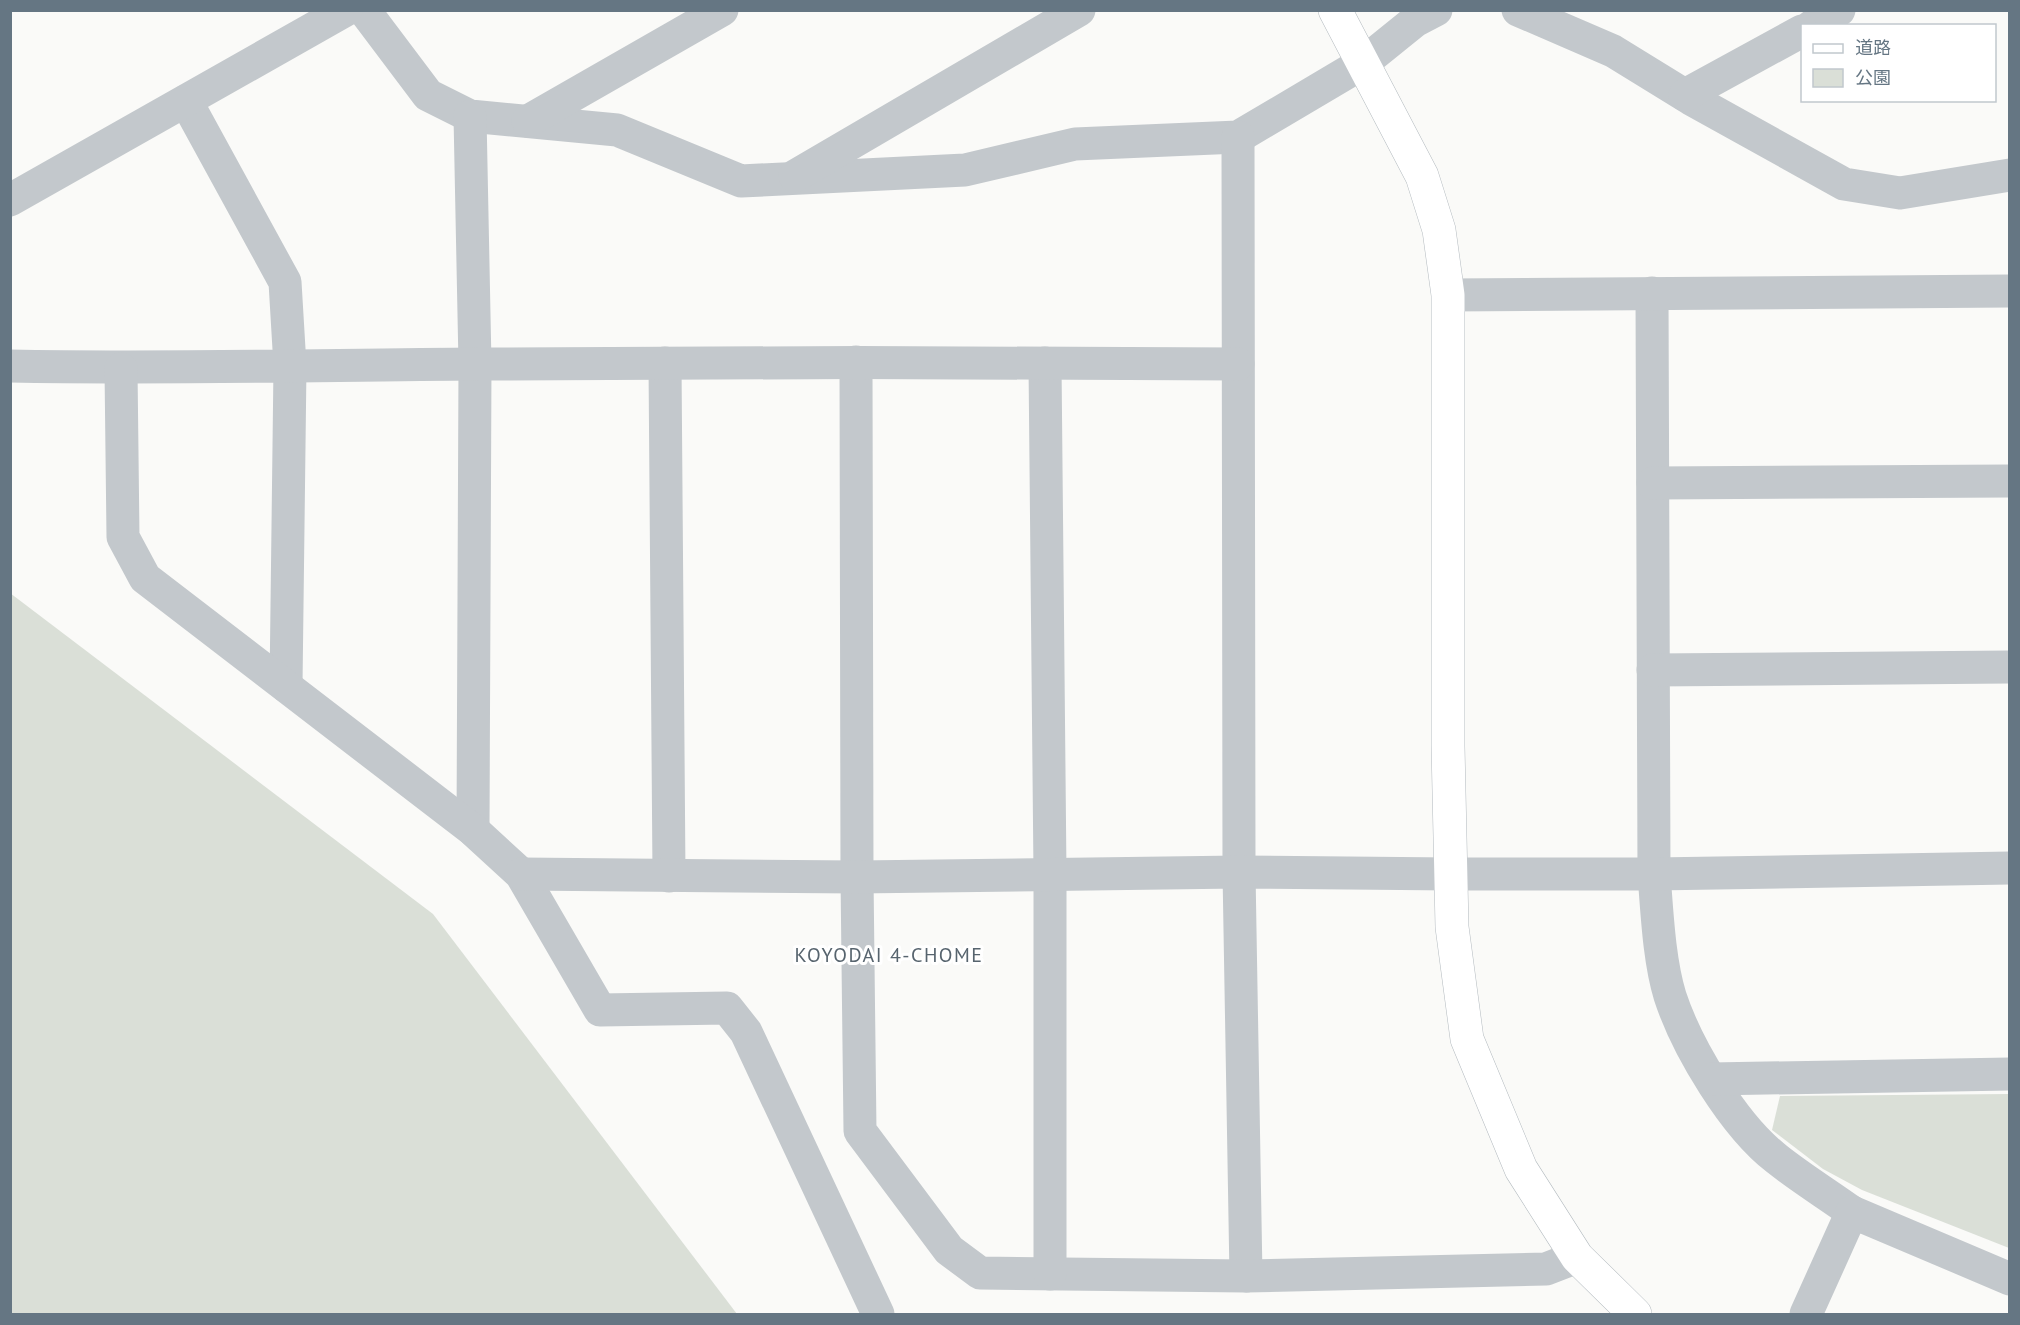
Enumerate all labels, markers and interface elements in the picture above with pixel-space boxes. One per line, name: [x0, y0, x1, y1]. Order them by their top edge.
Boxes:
legend: [1801, 24, 1996, 102]
text: 道路: [1855, 36, 1891, 59]
text: 公園: [1855, 66, 1891, 89]
district label: KOYODAI 4-CHOME: [794, 942, 984, 968]

